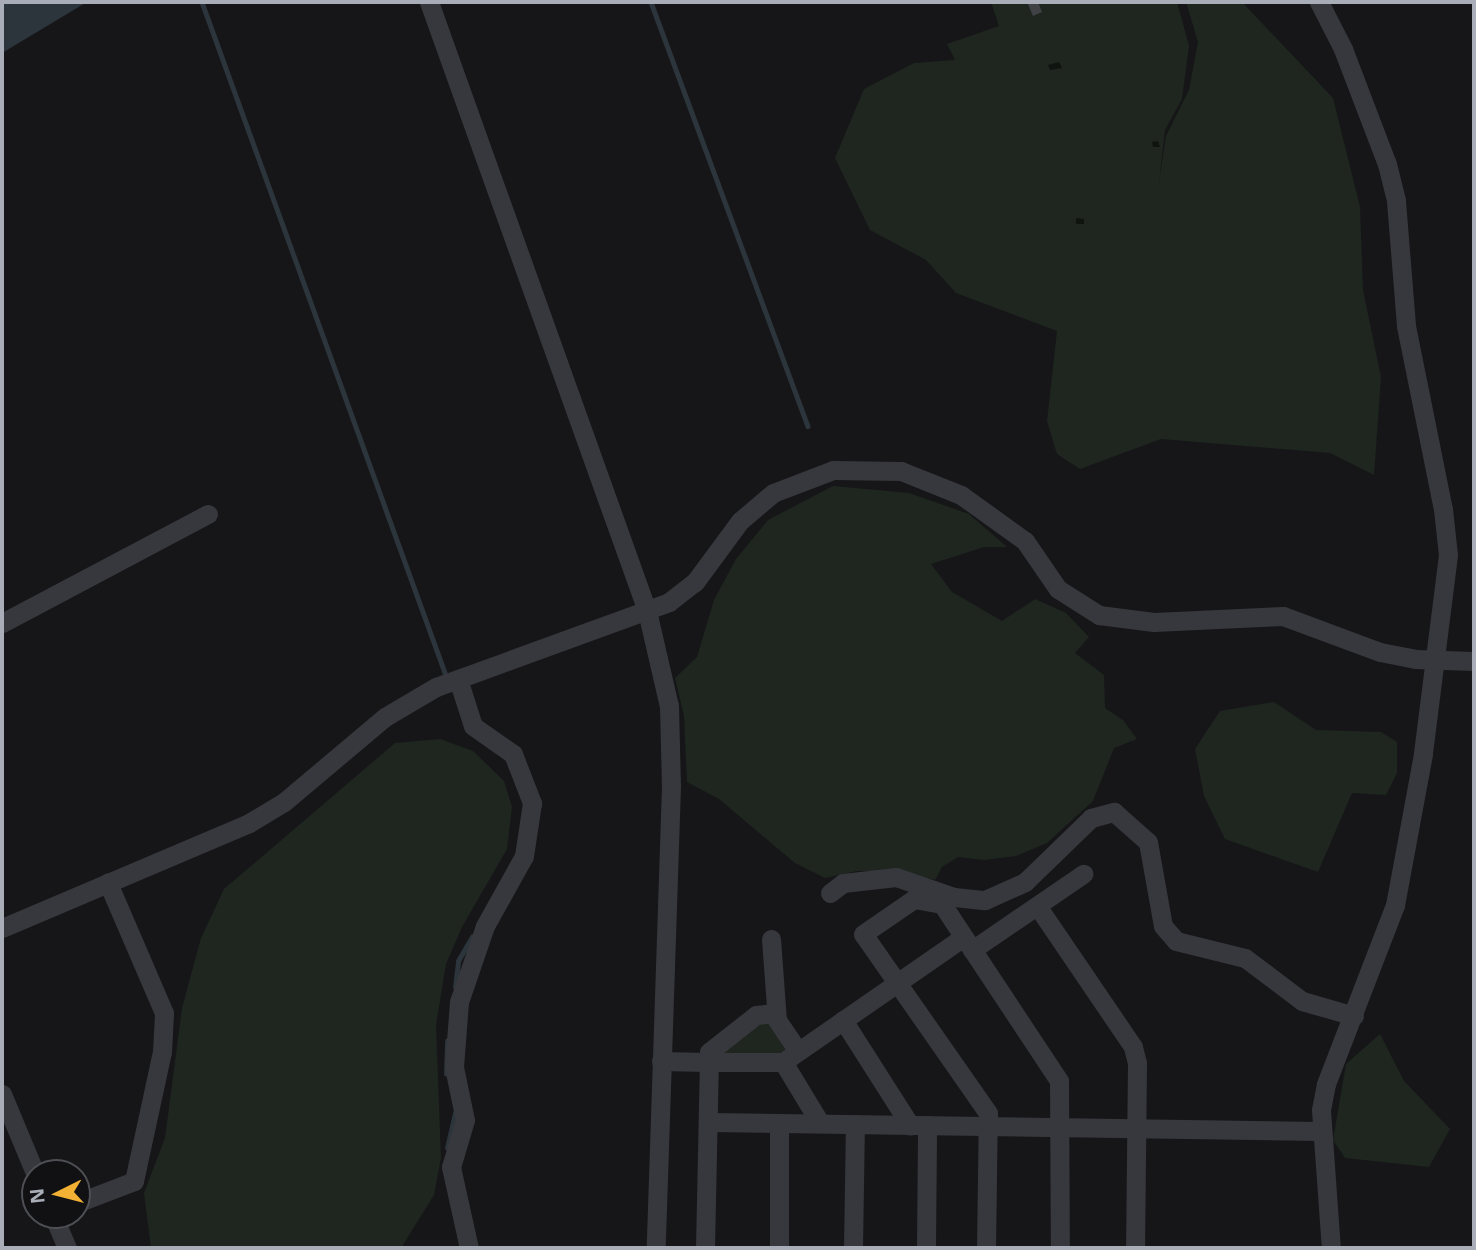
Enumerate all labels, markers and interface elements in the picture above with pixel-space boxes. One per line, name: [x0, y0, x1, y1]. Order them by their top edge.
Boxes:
north arrow: [21, 1159, 91, 1229]
text: N: [23, 1187, 51, 1205]

